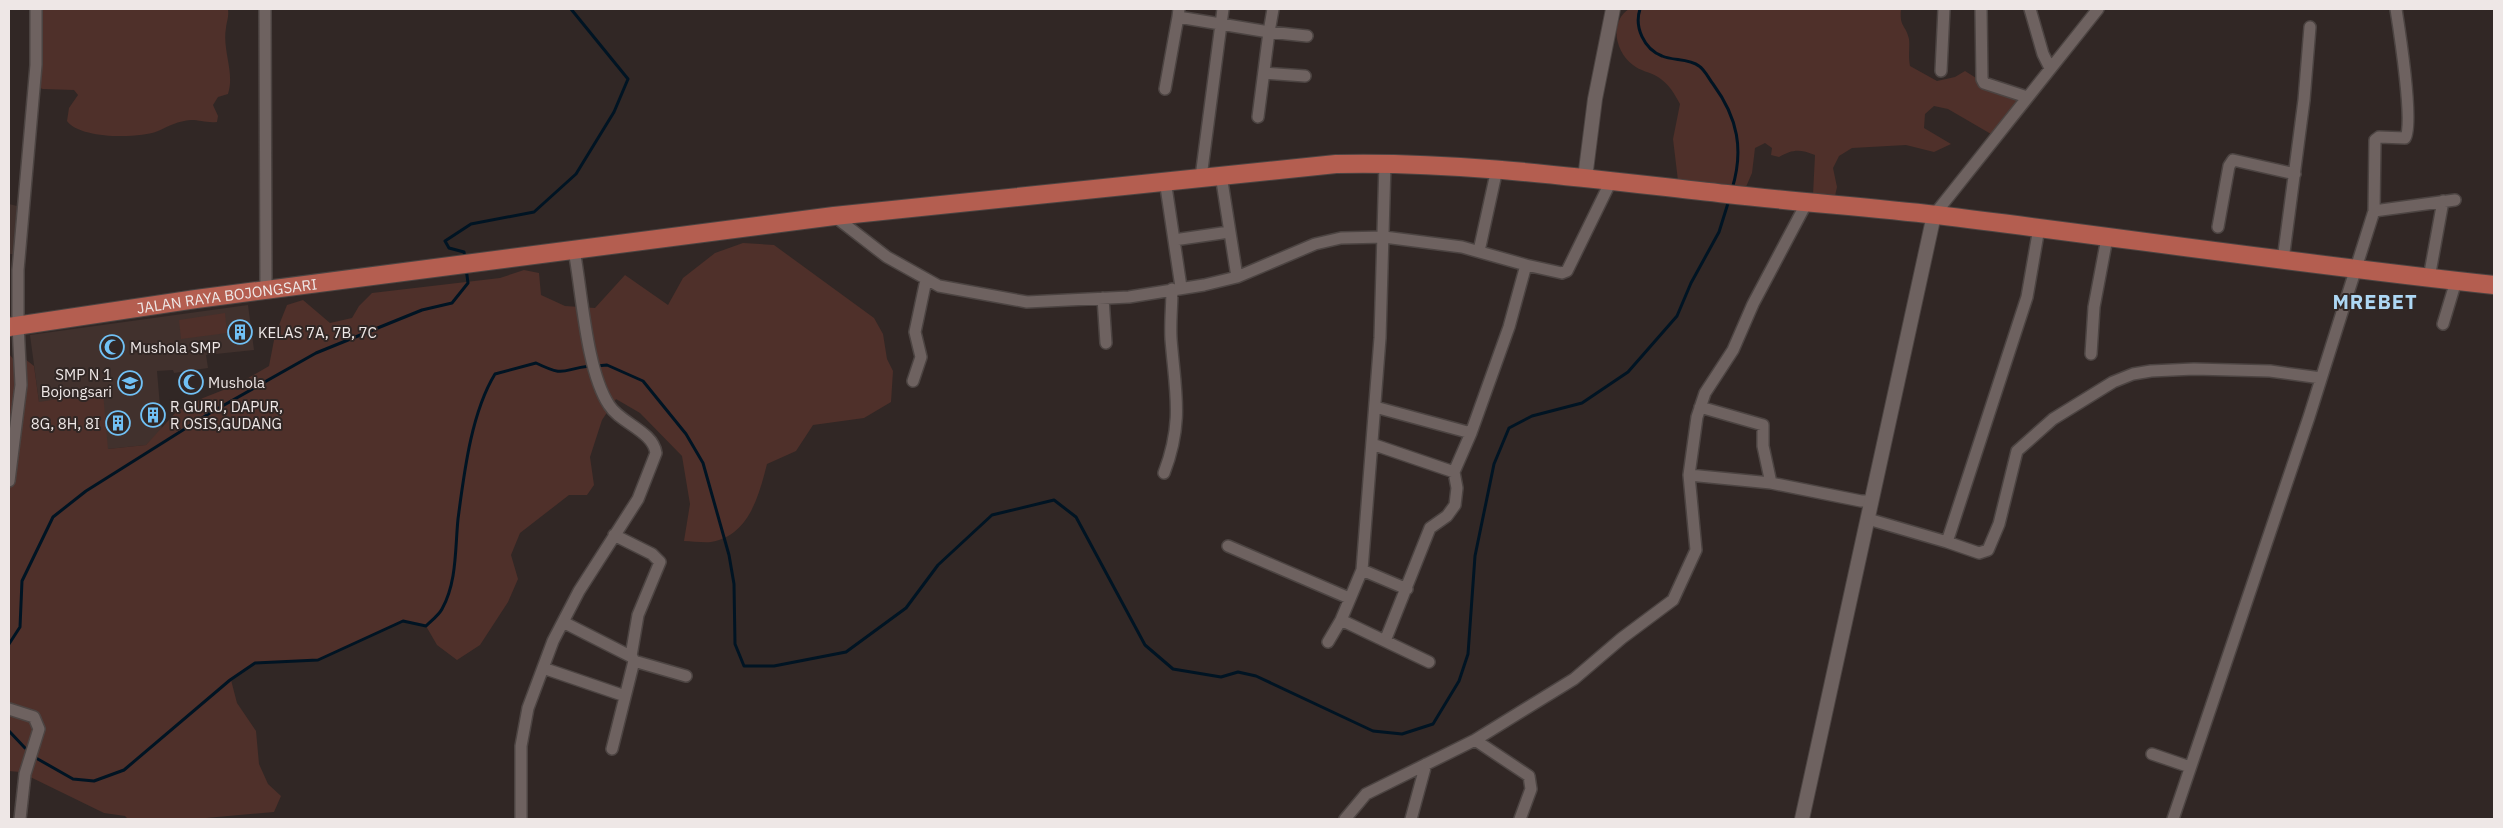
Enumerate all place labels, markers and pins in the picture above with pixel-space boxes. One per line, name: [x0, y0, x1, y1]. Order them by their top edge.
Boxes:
building icon: KELAS 7A, 7B, 7C: [227, 319, 253, 345]
place label: KELAS 7A, 7B, 7C: [258, 323, 377, 342]
mosque icon: Mushola SMP: [99, 334, 125, 360]
place label: Mushola SMP: [130, 338, 221, 357]
place label: SMP N 1 Bojongsari: [41, 365, 112, 401]
mosque icon: Mushola: [178, 369, 204, 395]
school or university icon: SMP N 1 Bojongsari: [117, 370, 143, 396]
place label: Mushola: [208, 373, 265, 392]
place label: R GURU, DAPUR, R OSIS,GUDANG: [170, 397, 283, 433]
building icon: R GURU, DAPUR, R OSIS,GUDANG: [140, 402, 166, 428]
building icon: 8G, 8H, 8I: [105, 410, 131, 436]
place label: 8G, 8H, 8I: [31, 414, 100, 433]

